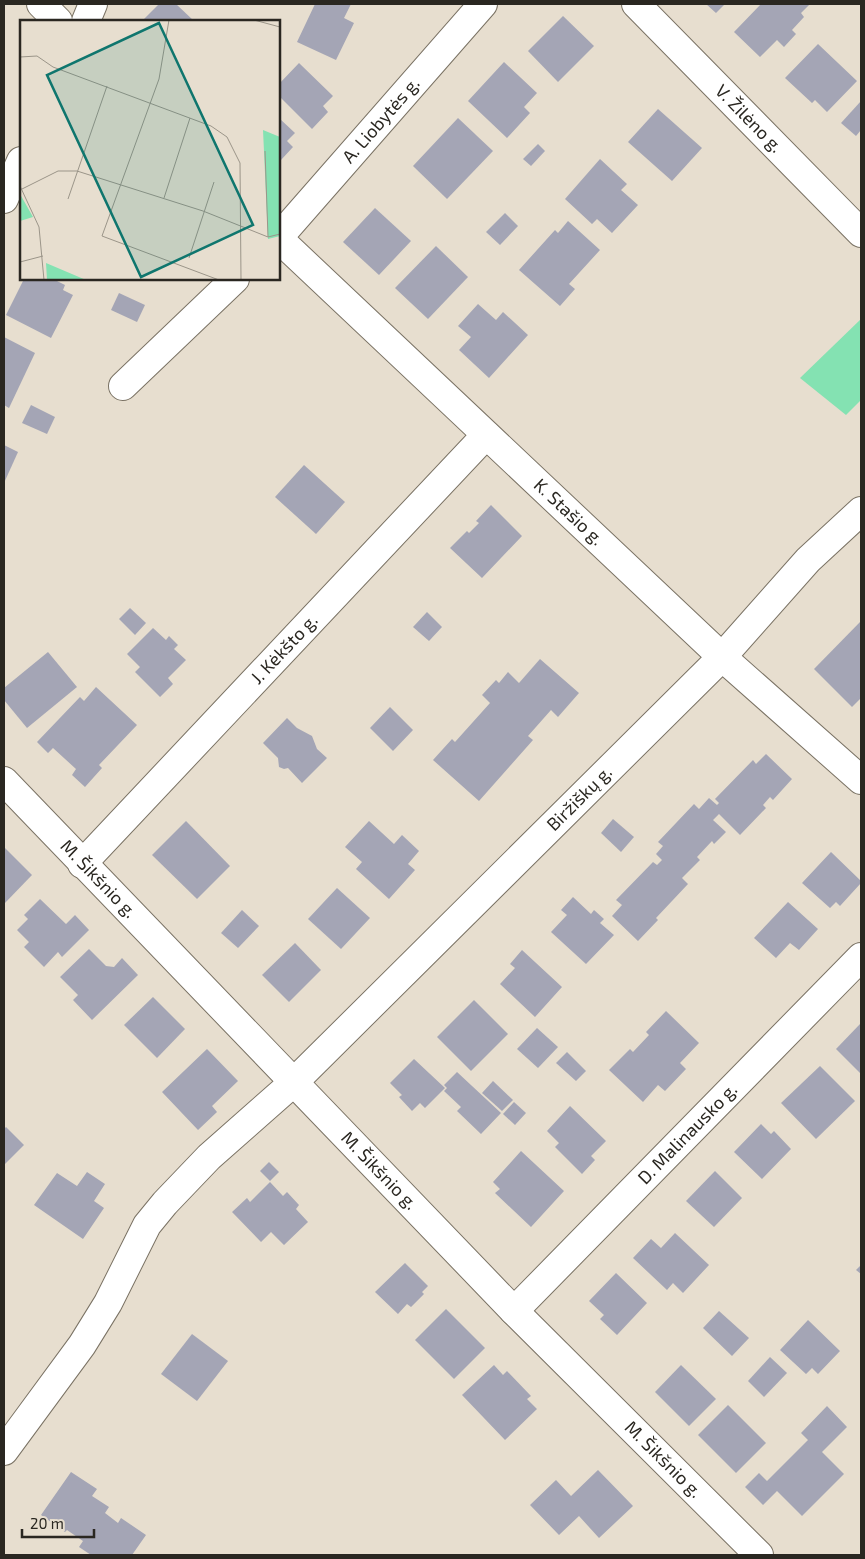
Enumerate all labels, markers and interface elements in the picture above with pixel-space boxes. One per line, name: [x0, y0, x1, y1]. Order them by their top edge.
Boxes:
inset map: [20, 20, 280, 280]
street label: A. Liobytės g.: [337, 72, 424, 167]
street label: V. Žilėno g.: [711, 79, 788, 157]
street label: K. Stašio g.: [530, 473, 609, 549]
street label: J. Kėkšto g.: [245, 609, 322, 688]
street label: Biržiškų g.: [541, 761, 616, 835]
street label: M. Šikšnio g.: [56, 835, 142, 922]
street label: D. Malinausko g.: [633, 1078, 741, 1188]
street label: M. Šikšnio g.: [337, 1126, 423, 1214]
street label: M. Šikšnio g.: [621, 1416, 707, 1502]
scale bar: [22, 1506, 95, 1538]
text: 20 m: [30, 1514, 64, 1532]

